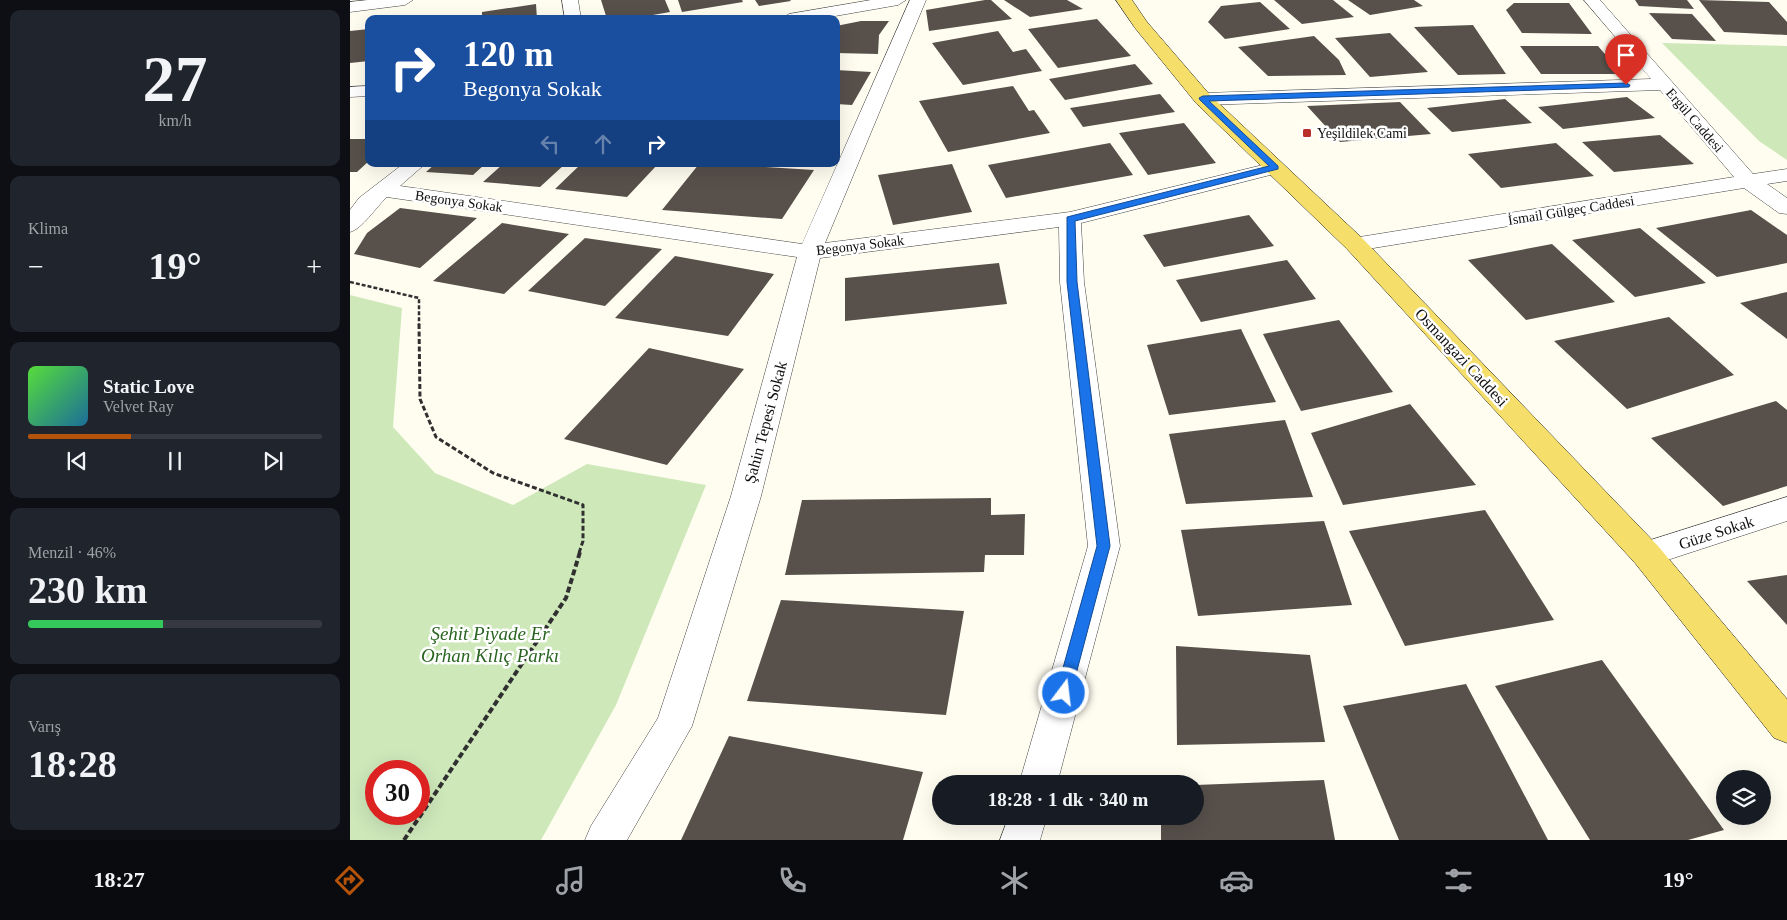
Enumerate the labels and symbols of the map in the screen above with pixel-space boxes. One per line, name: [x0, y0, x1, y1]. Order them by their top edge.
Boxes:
pin: [1605, 34, 1647, 85]
street label: Ergül Caddesi: [1663, 85, 1726, 155]
place label: Yeşildilek Cami: [1317, 126, 1407, 141]
marker: Yeşildilek Cami: [1301, 127, 1313, 139]
street label: Begonya Sokak: [414, 188, 504, 215]
street label: İsmail Gülgeç Caddesi: [1507, 193, 1635, 228]
street label: Begonya Sokak: [815, 233, 905, 258]
street label: Osmangazi Caddesi: [1411, 305, 1512, 411]
street label: Şahin Tepesi Sokak: [741, 359, 791, 485]
street label: Güze Sokak: [1677, 512, 1756, 553]
park label: Şehit Piyade Er Orhan Kılıç Parkı: [421, 623, 559, 666]
position arrow: [1037, 666, 1089, 718]
speed limit sign: 30: [365, 760, 430, 825]

